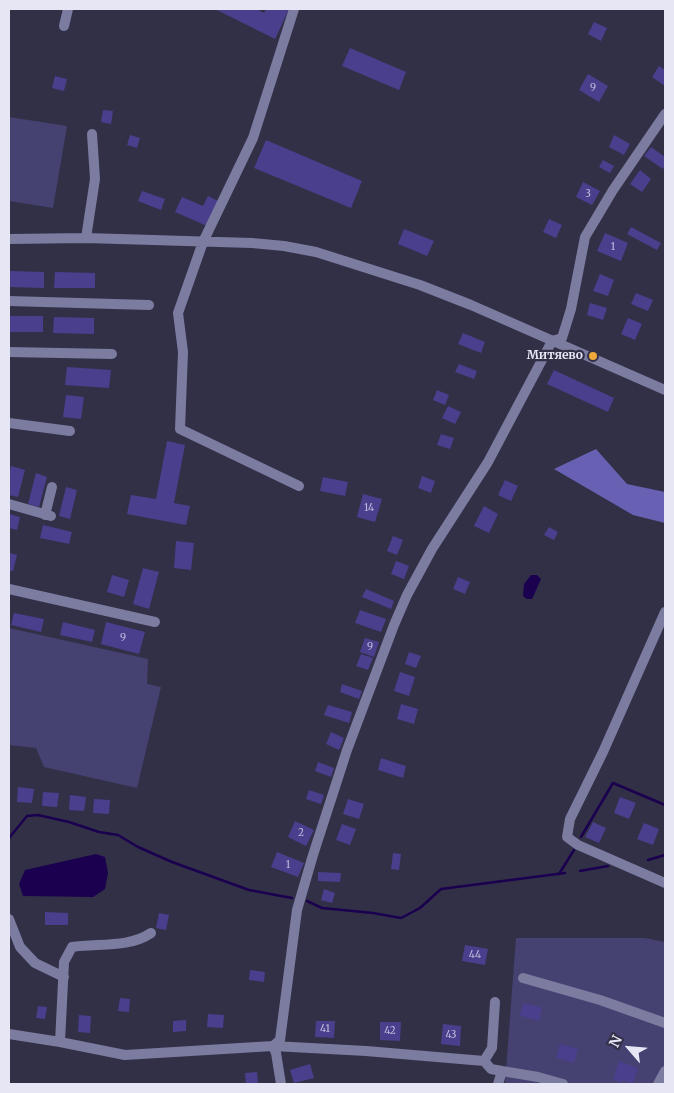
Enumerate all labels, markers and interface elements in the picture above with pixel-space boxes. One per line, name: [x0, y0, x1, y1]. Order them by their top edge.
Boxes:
house number: 9: [590, 82, 596, 94]
house number: 3: [585, 188, 591, 200]
house number: 1: [611, 241, 615, 253]
place label: Митяево: [527, 349, 583, 363]
marker: Митяево: [587, 350, 599, 362]
house number: 14: [364, 502, 374, 514]
house number: 9: [120, 632, 126, 644]
house number: 9: [367, 641, 373, 653]
house number: 2: [298, 827, 304, 839]
house number: 1: [286, 859, 290, 871]
house number: 44: [469, 949, 481, 961]
house number: 41: [320, 1023, 330, 1035]
north arrow: [604, 1023, 654, 1073]
house number: 42: [384, 1025, 396, 1037]
house number: 43: [445, 1029, 457, 1041]
text: N: [605, 1032, 626, 1050]

